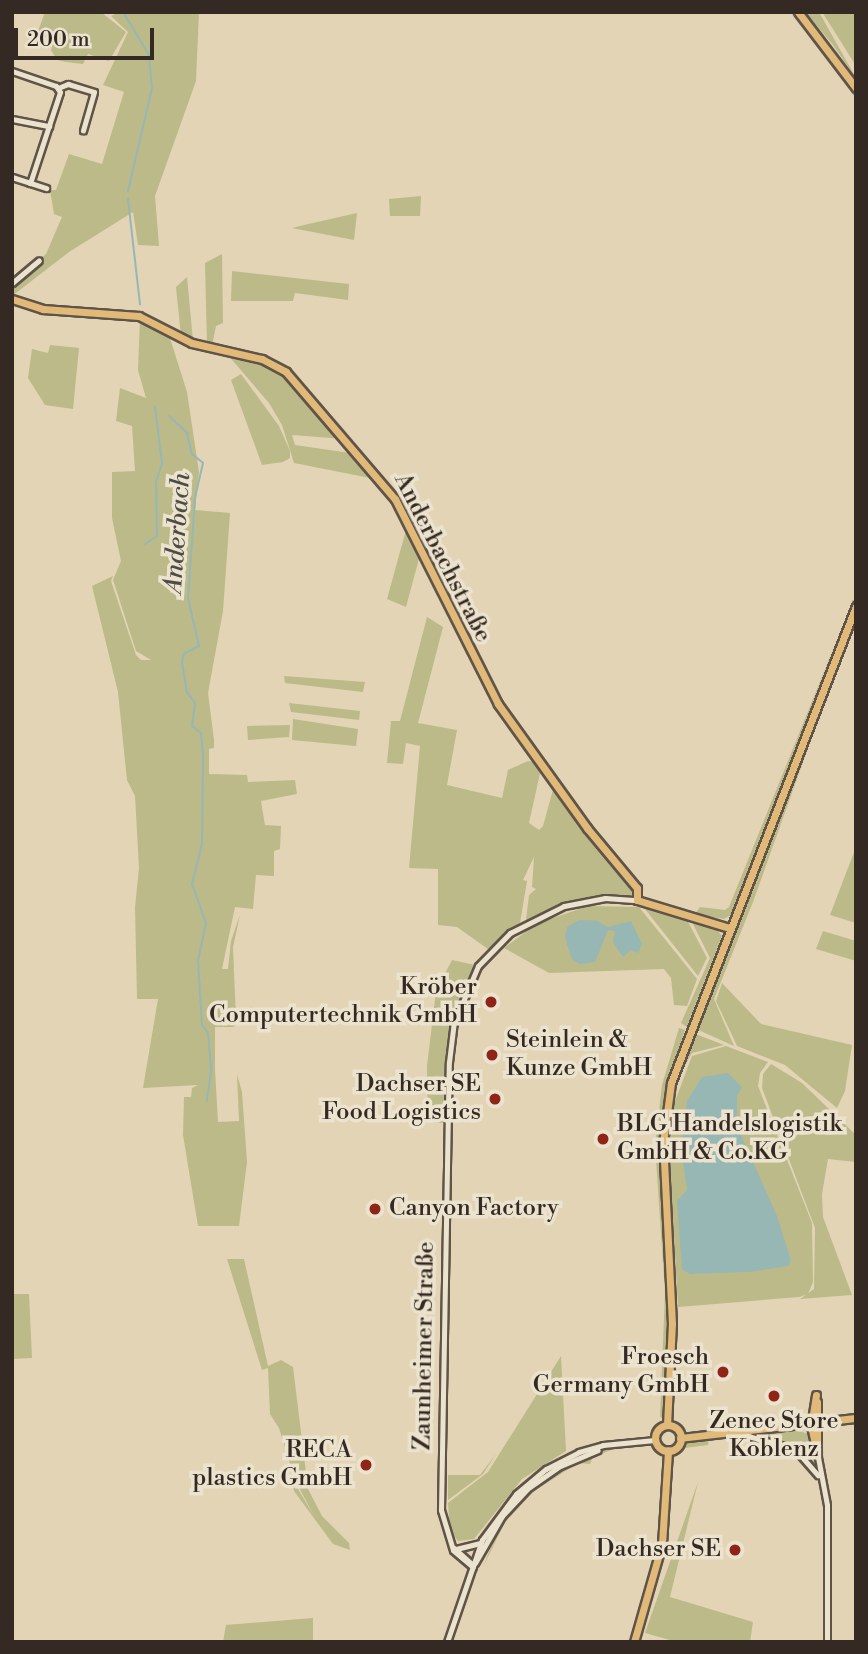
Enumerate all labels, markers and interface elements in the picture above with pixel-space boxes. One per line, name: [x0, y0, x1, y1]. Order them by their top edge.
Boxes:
scale bar: [18, 14, 158, 58]
text: 200 m: [27, 27, 90, 53]
street label: Anderbachstraße: [387, 469, 497, 647]
water label: Anderbach: [158, 472, 198, 594]
place label: Kröber Computertechnik GmbH: [209, 974, 477, 1030]
marker: Kröber Computertechnik GmbH: [483, 994, 499, 1010]
place label: Steinlein & Kunze GmbH: [506, 1027, 652, 1083]
marker: Steinlein & Kunze GmbH: [484, 1047, 500, 1063]
place label: Dachser SE Food Logistics: [322, 1071, 481, 1127]
marker: Dachser SE Food Logistics: [487, 1091, 503, 1107]
place label: BLG Handelslogistik GmbH & Co.KG: [617, 1111, 842, 1167]
marker: BLG Handelslogistik GmbH & Co.KG: [595, 1131, 611, 1147]
place label: Canyon Factory: [389, 1195, 559, 1223]
marker: Canyon Factory: [367, 1201, 383, 1217]
street label: Zaunheimer Straße: [409, 1241, 441, 1451]
place label: Froesch Germany GmbH: [533, 1344, 709, 1400]
marker: Froesch Germany GmbH: [715, 1364, 731, 1380]
marker: Zenec Store Koblenz: [766, 1388, 782, 1404]
place label: Zenec Store Koblenz: [710, 1408, 838, 1464]
place label: RECA plastics GmbH: [193, 1437, 352, 1493]
marker: RECA plastics GmbH: [358, 1457, 374, 1473]
place label: Dachser SE: [596, 1536, 721, 1564]
marker: Dachser SE: [727, 1542, 743, 1558]

